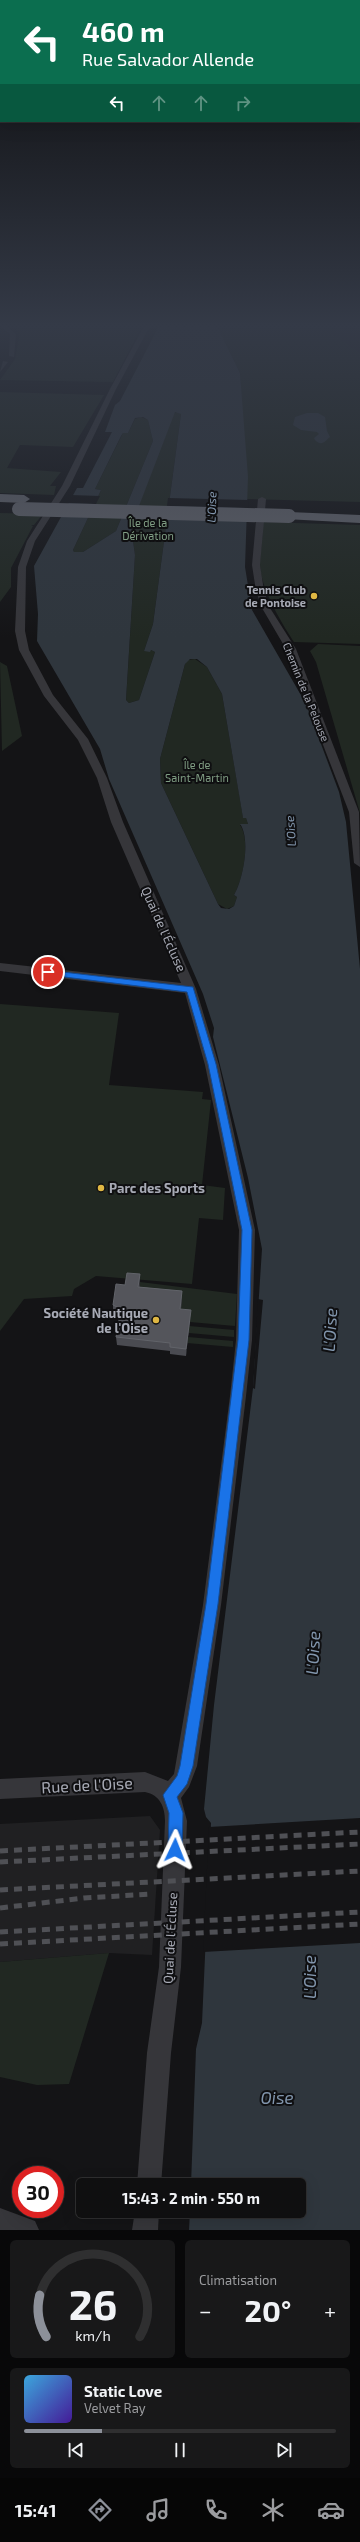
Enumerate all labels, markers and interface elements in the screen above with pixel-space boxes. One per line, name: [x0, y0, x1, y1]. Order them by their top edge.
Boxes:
text: 460 m: [82, 14, 165, 48]
icon: left: [16, 16, 68, 68]
text: Rue Salvador Allende: [82, 48, 254, 70]
icon: left: [106, 92, 128, 114]
icon: ahead: [148, 92, 170, 114]
icon: ahead: [190, 92, 212, 114]
icon: right: [232, 92, 254, 114]
water label: L'Oise: [203, 491, 219, 523]
park label: Île de la Dérivation: [122, 516, 174, 542]
place label: Tennis Club de Pontoise: [245, 583, 306, 609]
marker: Tennis Club de Pontoise: [309, 591, 319, 601]
street label: Chemin de la Pelouse: [281, 640, 332, 743]
park label: Île de Saint-Martin: [165, 758, 229, 784]
water label: L'Oise: [282, 815, 298, 847]
street label: Quai de l'Écluse: [138, 884, 191, 974]
pin: [31, 955, 65, 989]
icon: arrive: [37, 961, 59, 983]
place label: Parc des Sports: [109, 1180, 205, 1196]
marker: Parc des Sports: [96, 1183, 106, 1193]
place label: Société Nautique de l'Oise: [44, 1305, 148, 1336]
water label: L'Oise: [318, 1307, 340, 1352]
marker: Société Nautique de l'Oise: [151, 1315, 161, 1325]
water label: L'Oise: [301, 1630, 323, 1675]
street label: Rue de l'Oise: [41, 1773, 133, 1796]
position arrow: [154, 1829, 196, 1871]
street label: Quai de l'Écluse: [159, 1892, 180, 1984]
water label: L'Oise: [299, 1955, 319, 1999]
water label: Oise: [260, 2087, 294, 2107]
speed limit sign: 30: [12, 2166, 64, 2218]
text: 15:43 · 2 min · 550 m: [122, 2189, 260, 2207]
text: Climatisation: [199, 2272, 277, 2288]
text: 26: [68, 2278, 117, 2328]
text: 20°: [245, 2292, 291, 2328]
text: −: [199, 2297, 212, 2323]
text: +: [324, 2297, 336, 2323]
text: km/h: [75, 2327, 110, 2344]
text: Static Love: [84, 2382, 162, 2400]
text: Velvet Ray: [84, 2400, 146, 2416]
icon: previous: [65, 2439, 87, 2461]
icon: pause: [169, 2439, 191, 2461]
icon: next: [273, 2439, 295, 2461]
icon: directions: [86, 2496, 114, 2524]
icon: music: [144, 2496, 172, 2524]
icon: phone: [202, 2496, 230, 2524]
icon: climate: [259, 2496, 287, 2524]
icon: car: [317, 2496, 345, 2524]
text: 15:41: [15, 2499, 56, 2521]

